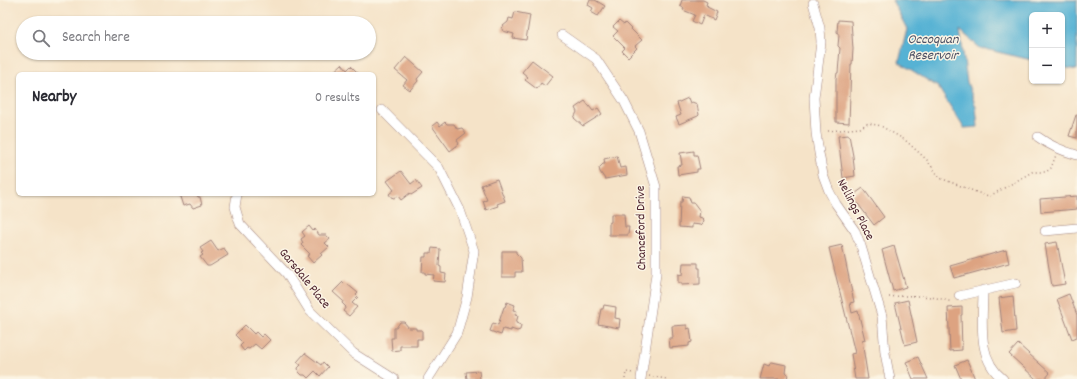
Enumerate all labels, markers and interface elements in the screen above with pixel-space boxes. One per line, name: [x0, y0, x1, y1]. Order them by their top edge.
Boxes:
map controls: [1029, 12, 1065, 84]
button: +: [1029, 12, 1065, 48]
search box: [16, 16, 376, 60]
icon: search: [30, 27, 52, 49]
text: Search here: [62, 27, 130, 49]
water label: Occoquan Reservoir: [908, 30, 960, 66]
button: −: [1029, 48, 1065, 84]
text: Nearby: [32, 86, 76, 110]
text: 0 results: [315, 89, 360, 108]
street label: Nellings Place: [831, 176, 879, 244]
street label: Chanceford Drive: [632, 185, 652, 271]
street label: Garsdale Place: [274, 245, 335, 314]

